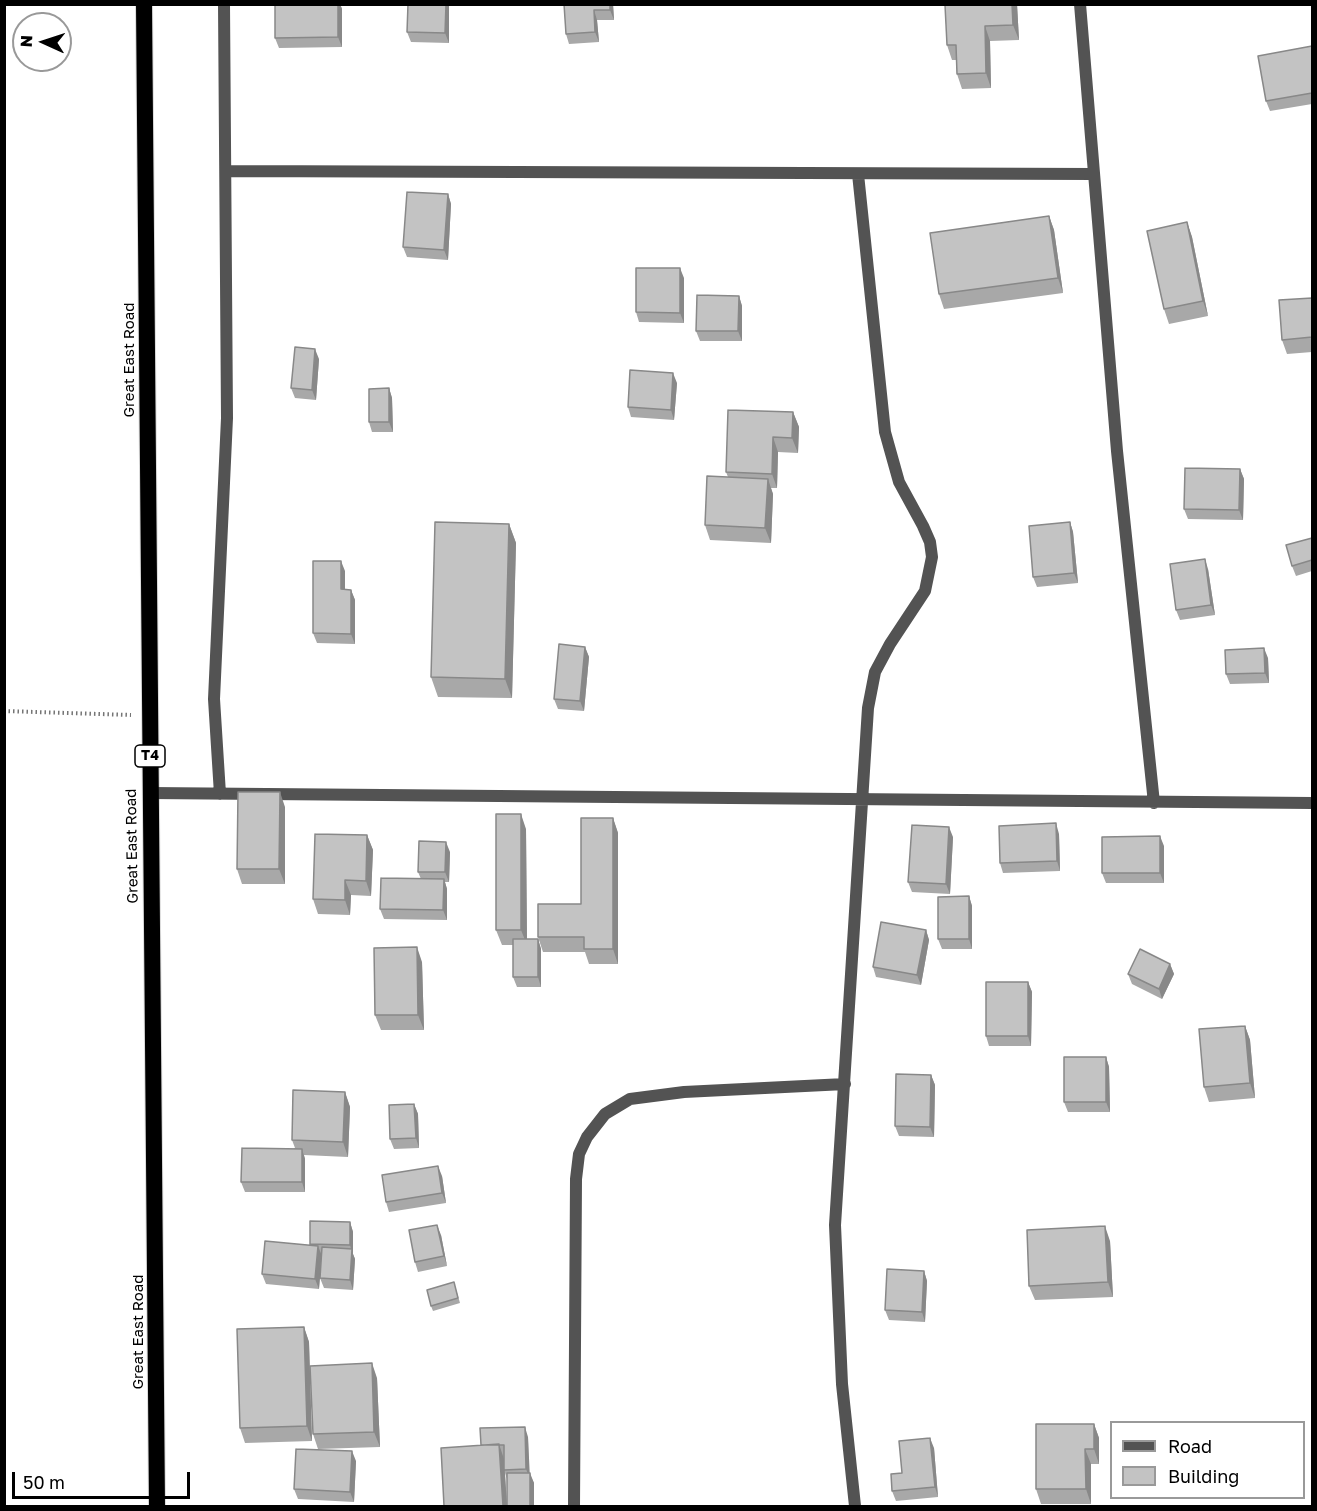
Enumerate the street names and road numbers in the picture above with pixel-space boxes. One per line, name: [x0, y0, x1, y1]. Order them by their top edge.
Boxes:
street label: Great East Road: [120, 303, 138, 417]
road number: T4: [135, 745, 165, 767]
street label: Great East Road: [122, 788, 142, 904]
street label: Great East Road: [129, 1275, 147, 1389]

